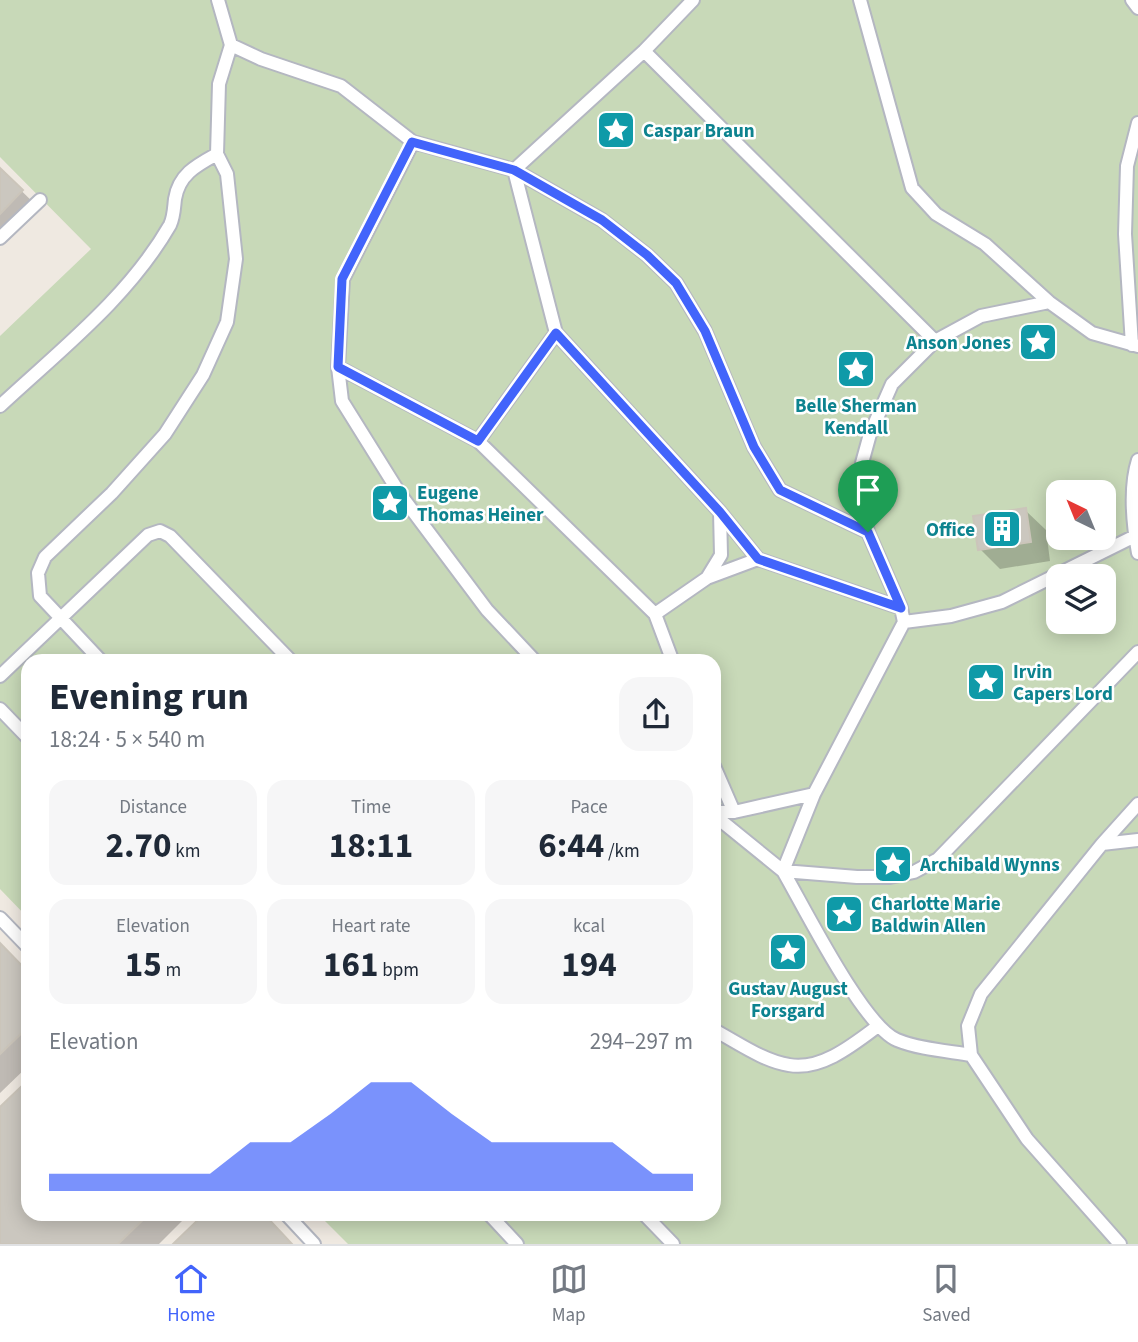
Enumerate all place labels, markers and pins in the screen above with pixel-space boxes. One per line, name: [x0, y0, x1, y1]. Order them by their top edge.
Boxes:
place icon: Caspar Braun: [595, 109, 637, 151]
place label: Caspar Braun: [643, 118, 755, 145]
place icon: Anson Jones: [1017, 321, 1059, 363]
place label: Anson Jones: [905, 330, 1011, 357]
place icon: Belle Sherman Kendall: [835, 348, 877, 390]
place label: Belle Sherman Kendall: [795, 393, 917, 442]
pin: [838, 460, 898, 532]
place label: Eugene Thomas Heiner: [417, 480, 544, 529]
place icon: Eugene Thomas Heiner: [369, 482, 411, 524]
building icon: Office: [981, 508, 1023, 550]
place label: Office: [926, 517, 975, 544]
place label: Irvin Capers Lord: [1013, 659, 1113, 708]
place icon: Irvin Capers Lord: [965, 661, 1007, 703]
place icon: Archibald Wynns: [872, 843, 914, 885]
place label: Archibald Wynns: [919, 852, 1060, 879]
place label: Charlotte Marie Baldwin Allen: [871, 891, 1001, 940]
place icon: Charlotte Marie Baldwin Allen: [823, 893, 865, 935]
place icon: Gustav August Forsgard: [767, 931, 809, 973]
place label: Gustav August Forsgard: [728, 976, 848, 1025]

